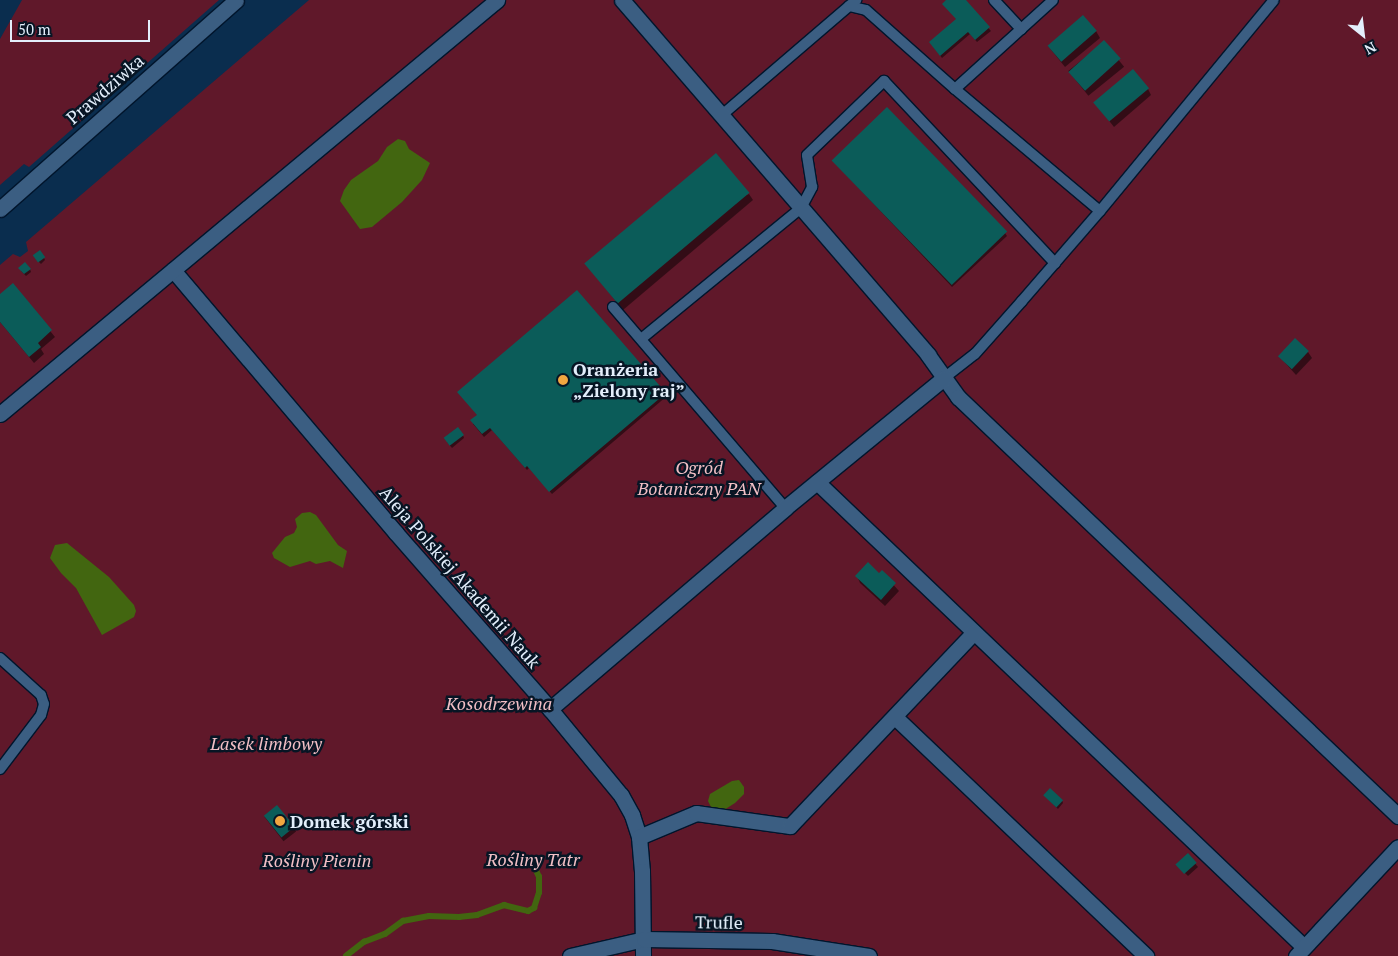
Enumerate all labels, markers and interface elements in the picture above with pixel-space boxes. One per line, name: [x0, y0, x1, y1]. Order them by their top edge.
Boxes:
scale bar: [12, 10, 152, 42]
north arrow: [1338, 10, 1388, 60]
text: 50 m: [18, 19, 51, 39]
text: N: [1361, 38, 1380, 59]
street label: Prawdziwka: [62, 50, 148, 128]
place label: Oranżeria „Zielony raj”: [573, 359, 685, 402]
marker: Oranżeria „Zielony raj”: [557, 374, 569, 386]
park label: Ogród Botaniczny PAN: [637, 457, 761, 499]
street label: Aleja Polskiej Akademii Nauk: [375, 481, 545, 673]
park label: Kosodrzewina: [446, 692, 552, 714]
park label: Lasek limbowy: [210, 732, 322, 754]
place label: Domek górski: [290, 810, 409, 832]
marker: Domek górski: [274, 815, 286, 827]
park label: Rośliny Tatr: [486, 848, 580, 870]
park label: Rośliny Pienin: [263, 849, 371, 871]
street label: Trufle: [695, 911, 743, 933]

